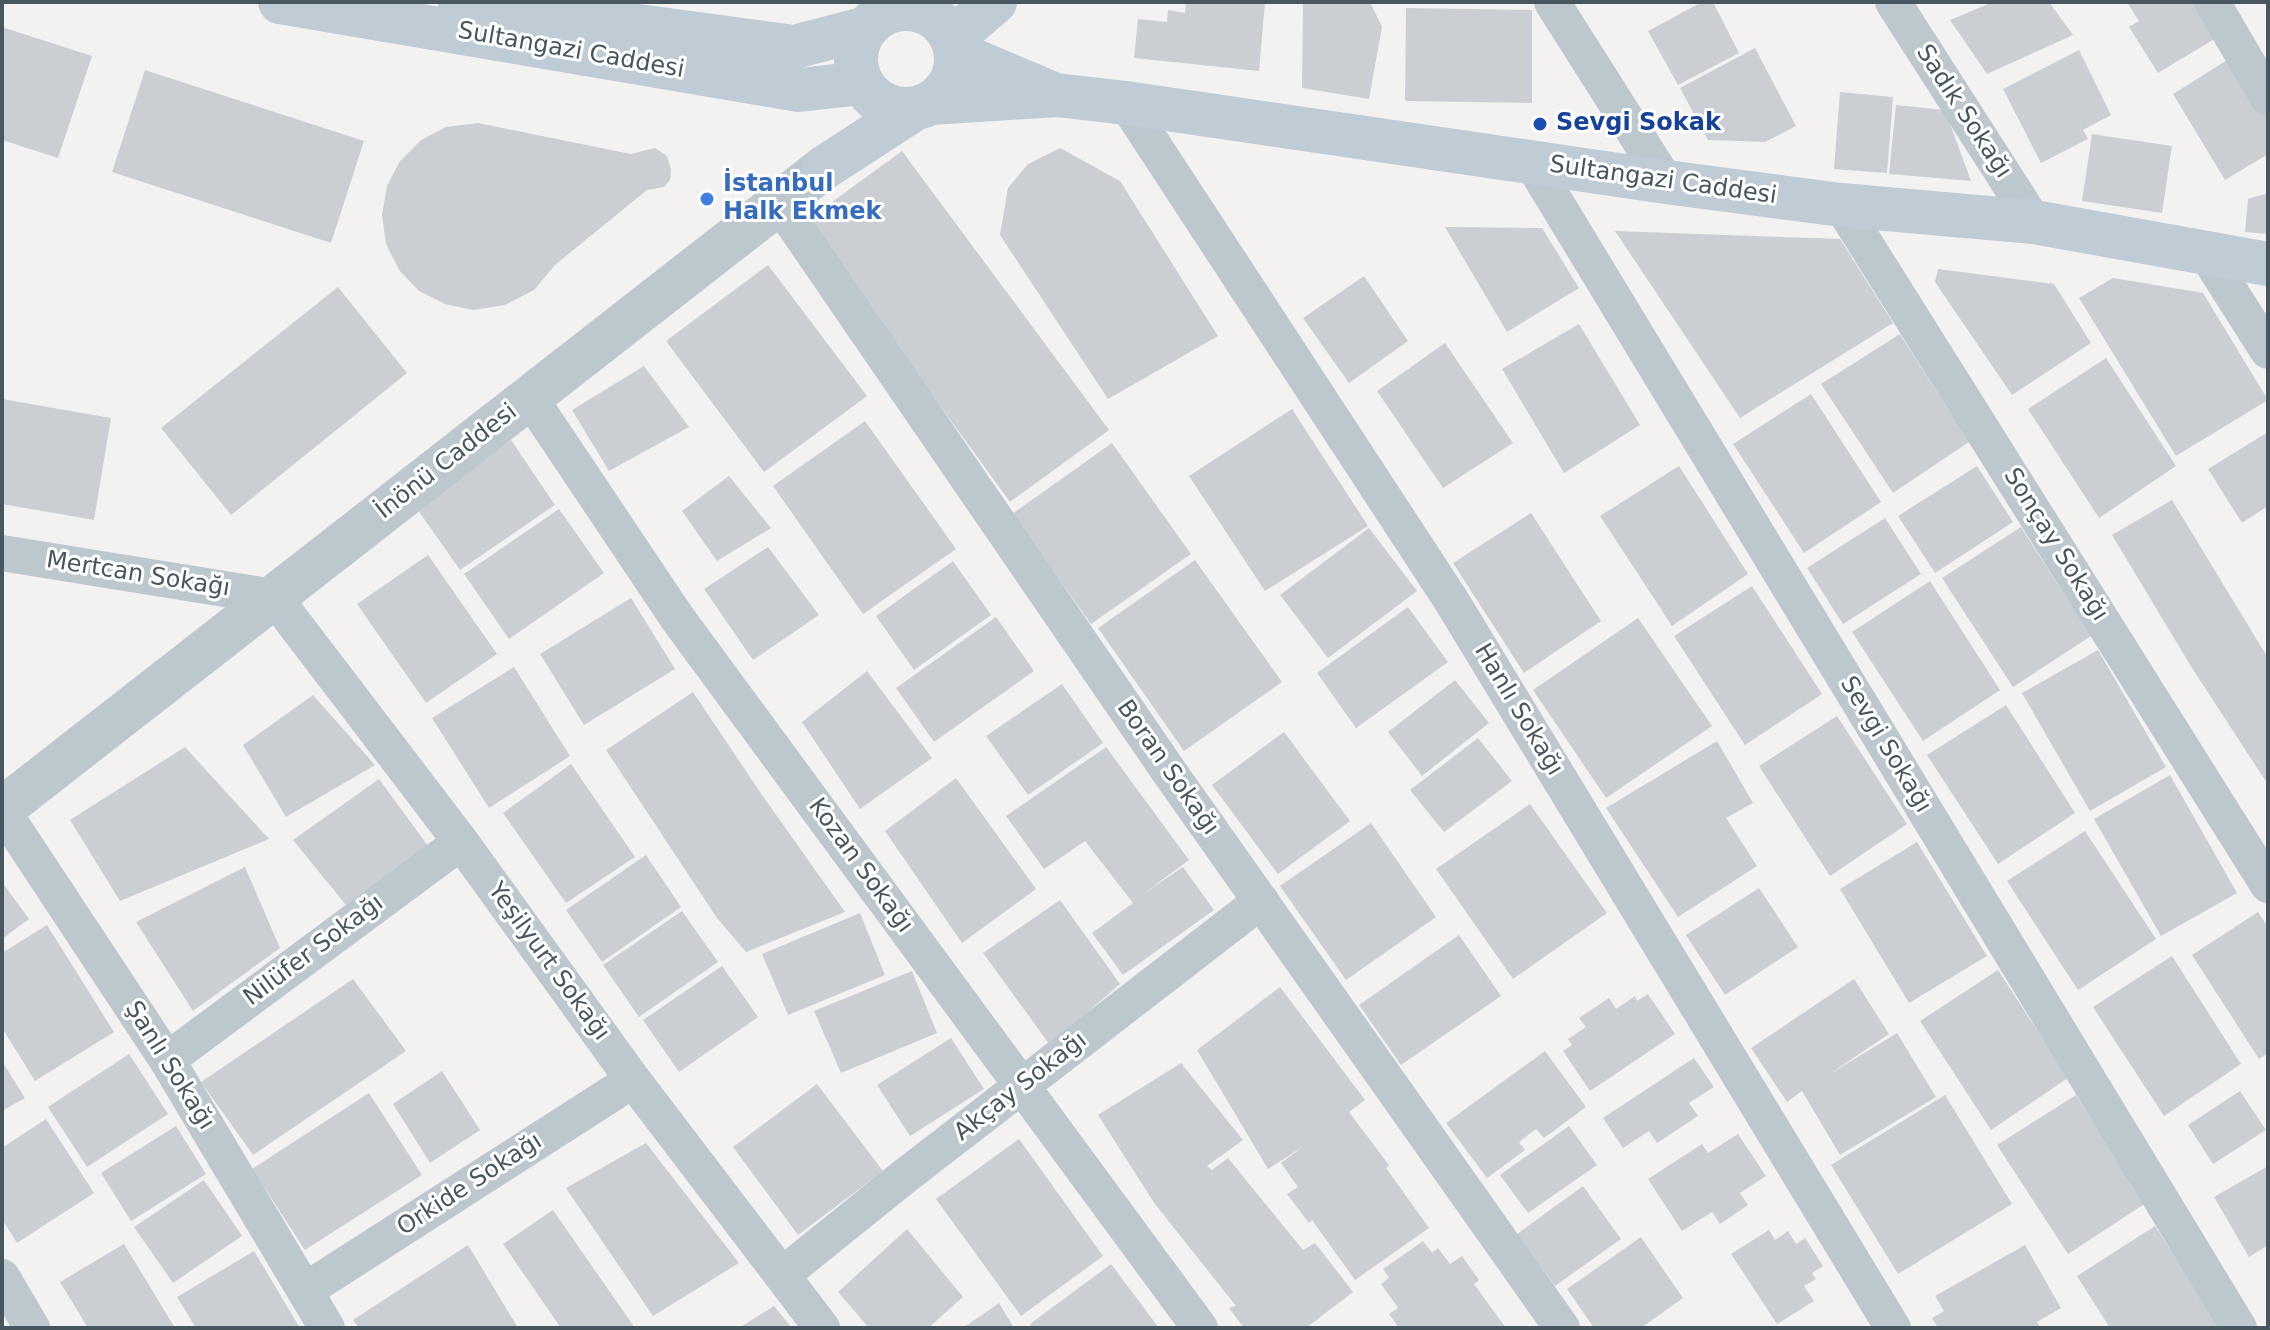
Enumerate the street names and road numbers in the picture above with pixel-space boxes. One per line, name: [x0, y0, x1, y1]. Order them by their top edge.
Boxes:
street label: Sultangazi Caddesi: [456, 17, 686, 85]
street label: Sadık Sokağı: [1909, 40, 2017, 184]
street label: Sultangazi Caddesi: [1548, 151, 1778, 211]
street label: İnönü Caddesi: [371, 398, 523, 526]
street label: Sonçay Sokağı: [1996, 463, 2114, 627]
street label: Mertcan Sokağı: [44, 546, 232, 604]
street label: Hanlı Sokağı: [1467, 639, 1569, 781]
street label: Sevgi Sokağı: [1833, 672, 1937, 818]
street label: Boran Sokağı: [1110, 695, 1224, 841]
street label: Kozan Sokağı: [802, 793, 918, 939]
street label: Yeşilyurt Sokağı: [481, 877, 615, 1047]
street label: Nilüfer Sokağı: [239, 889, 389, 1013]
street label: Şanlı Sokağı: [118, 996, 220, 1136]
street label: Akçay Sokağı: [949, 1026, 1093, 1148]
street label: Orkide Sokağı: [392, 1127, 548, 1243]

